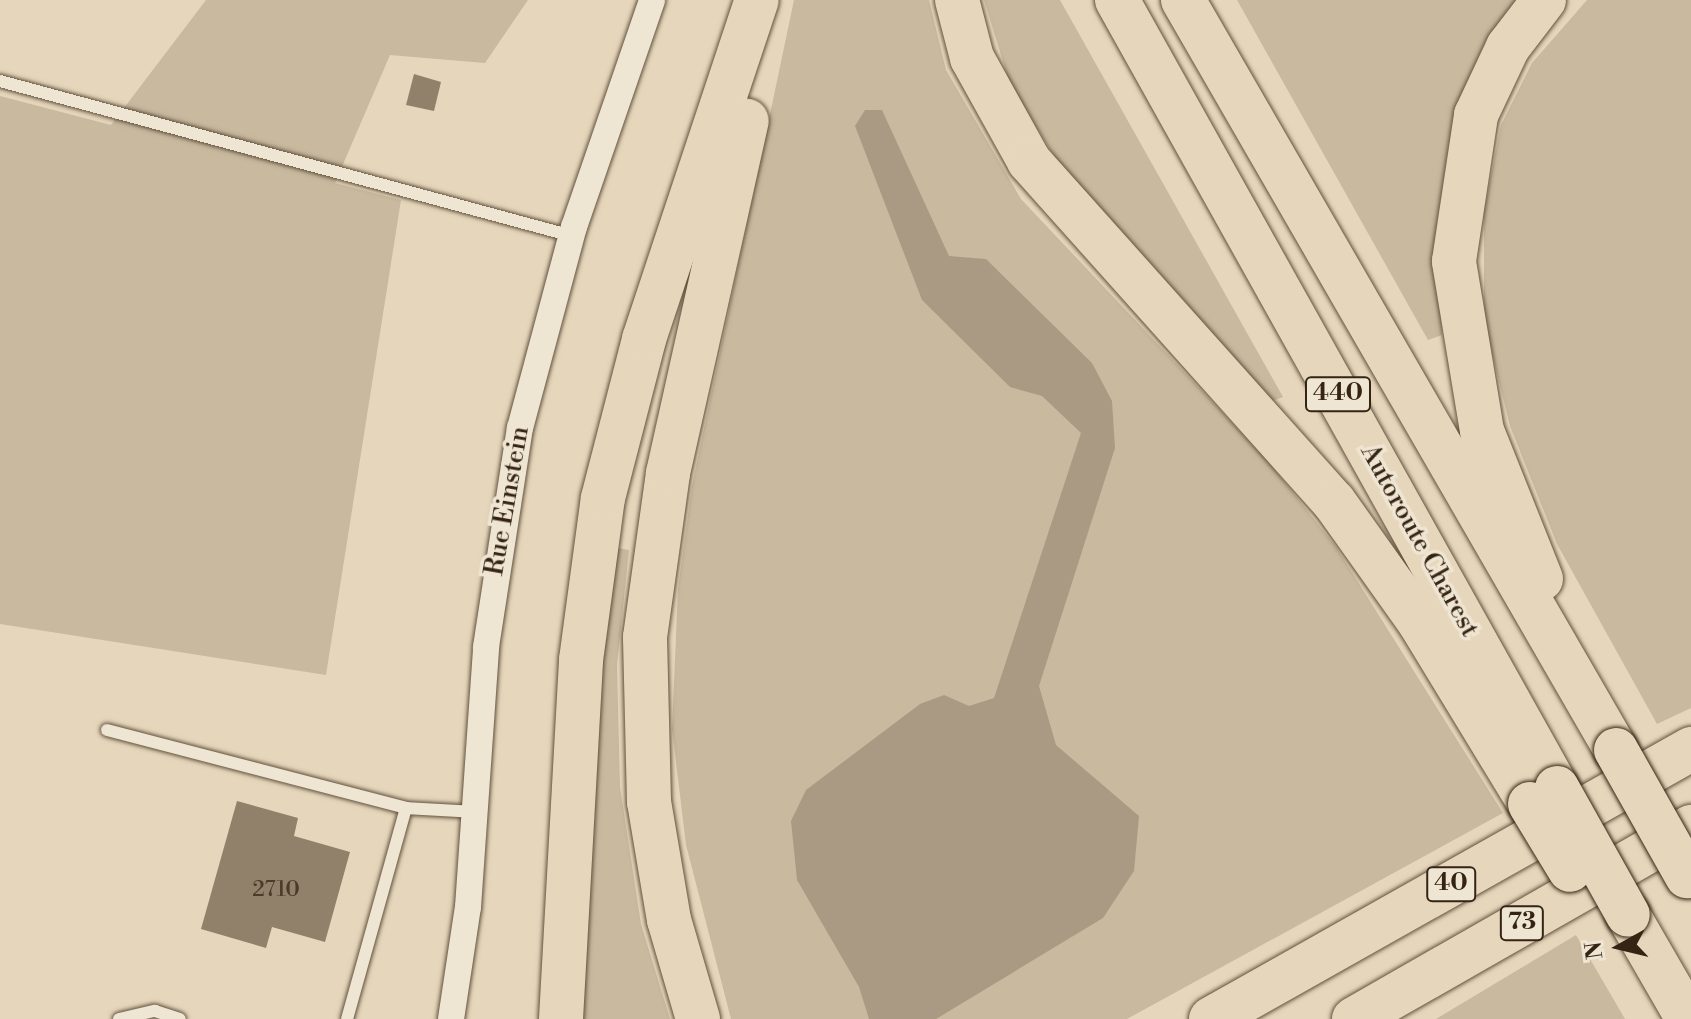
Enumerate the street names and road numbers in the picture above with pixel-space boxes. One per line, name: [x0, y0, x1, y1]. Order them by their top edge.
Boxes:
road number: 440: [1304, 374, 1372, 414]
street label: Rue Einstein: [480, 424, 536, 578]
street label: Autoroute Charest: [1353, 439, 1485, 643]
road number: 40: [1425, 864, 1477, 904]
road number: 73: [1498, 903, 1546, 943]

